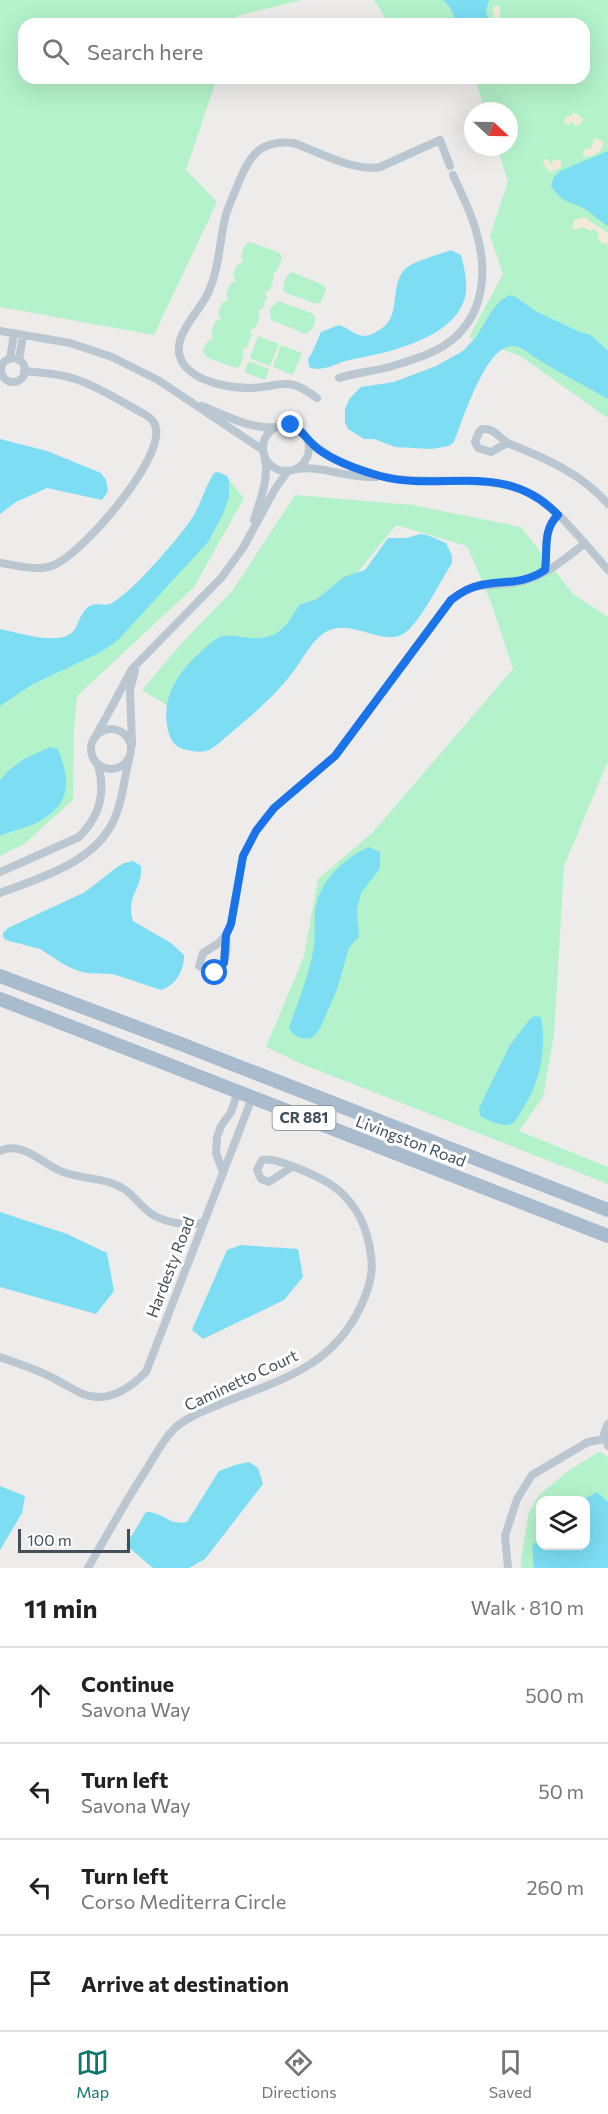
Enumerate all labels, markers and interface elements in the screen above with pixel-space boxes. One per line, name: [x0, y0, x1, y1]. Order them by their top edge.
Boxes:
search box: [18, 18, 590, 84]
icon: search: [39, 35, 72, 68]
text: Search here: [87, 38, 203, 65]
north arrow: [464, 102, 518, 156]
route end: [277, 411, 303, 437]
route start: [201, 959, 227, 985]
road number: CR 881: [272, 1106, 336, 1130]
street label: Livingston Road: [353, 1111, 469, 1170]
street label: Hardesty Road: [142, 1214, 198, 1320]
street label: Caminetto Court: [181, 1345, 301, 1414]
map controls: [536, 1496, 590, 1550]
button: layers: [536, 1496, 590, 1550]
scale bar: [18, 1526, 130, 1554]
text: 100 m: [27, 1530, 72, 1549]
text: 11 min: [24, 1592, 97, 1623]
text: Walk · 810 m: [471, 1595, 584, 1619]
text: Continue: [81, 1670, 174, 1697]
icon: ahead: [24, 1679, 57, 1712]
text: 500 m: [525, 1683, 584, 1707]
text: Savona Way: [81, 1697, 191, 1721]
text: Turn left: [81, 1766, 168, 1793]
icon: left: [24, 1775, 57, 1808]
text: 50 m: [538, 1779, 584, 1803]
text: Savona Way: [81, 1793, 191, 1817]
text: Turn left: [81, 1862, 168, 1889]
icon: left: [24, 1871, 57, 1904]
text: 260 m: [526, 1875, 584, 1899]
text: Corso Mediterra Circle: [81, 1889, 286, 1913]
icon: arrive: [24, 1967, 57, 2000]
text: Arrive at destination: [81, 1970, 289, 1997]
tab: Map: [76, 2046, 109, 2101]
tab: Directions: [261, 2046, 336, 2101]
tab: Saved: [489, 2046, 532, 2101]

